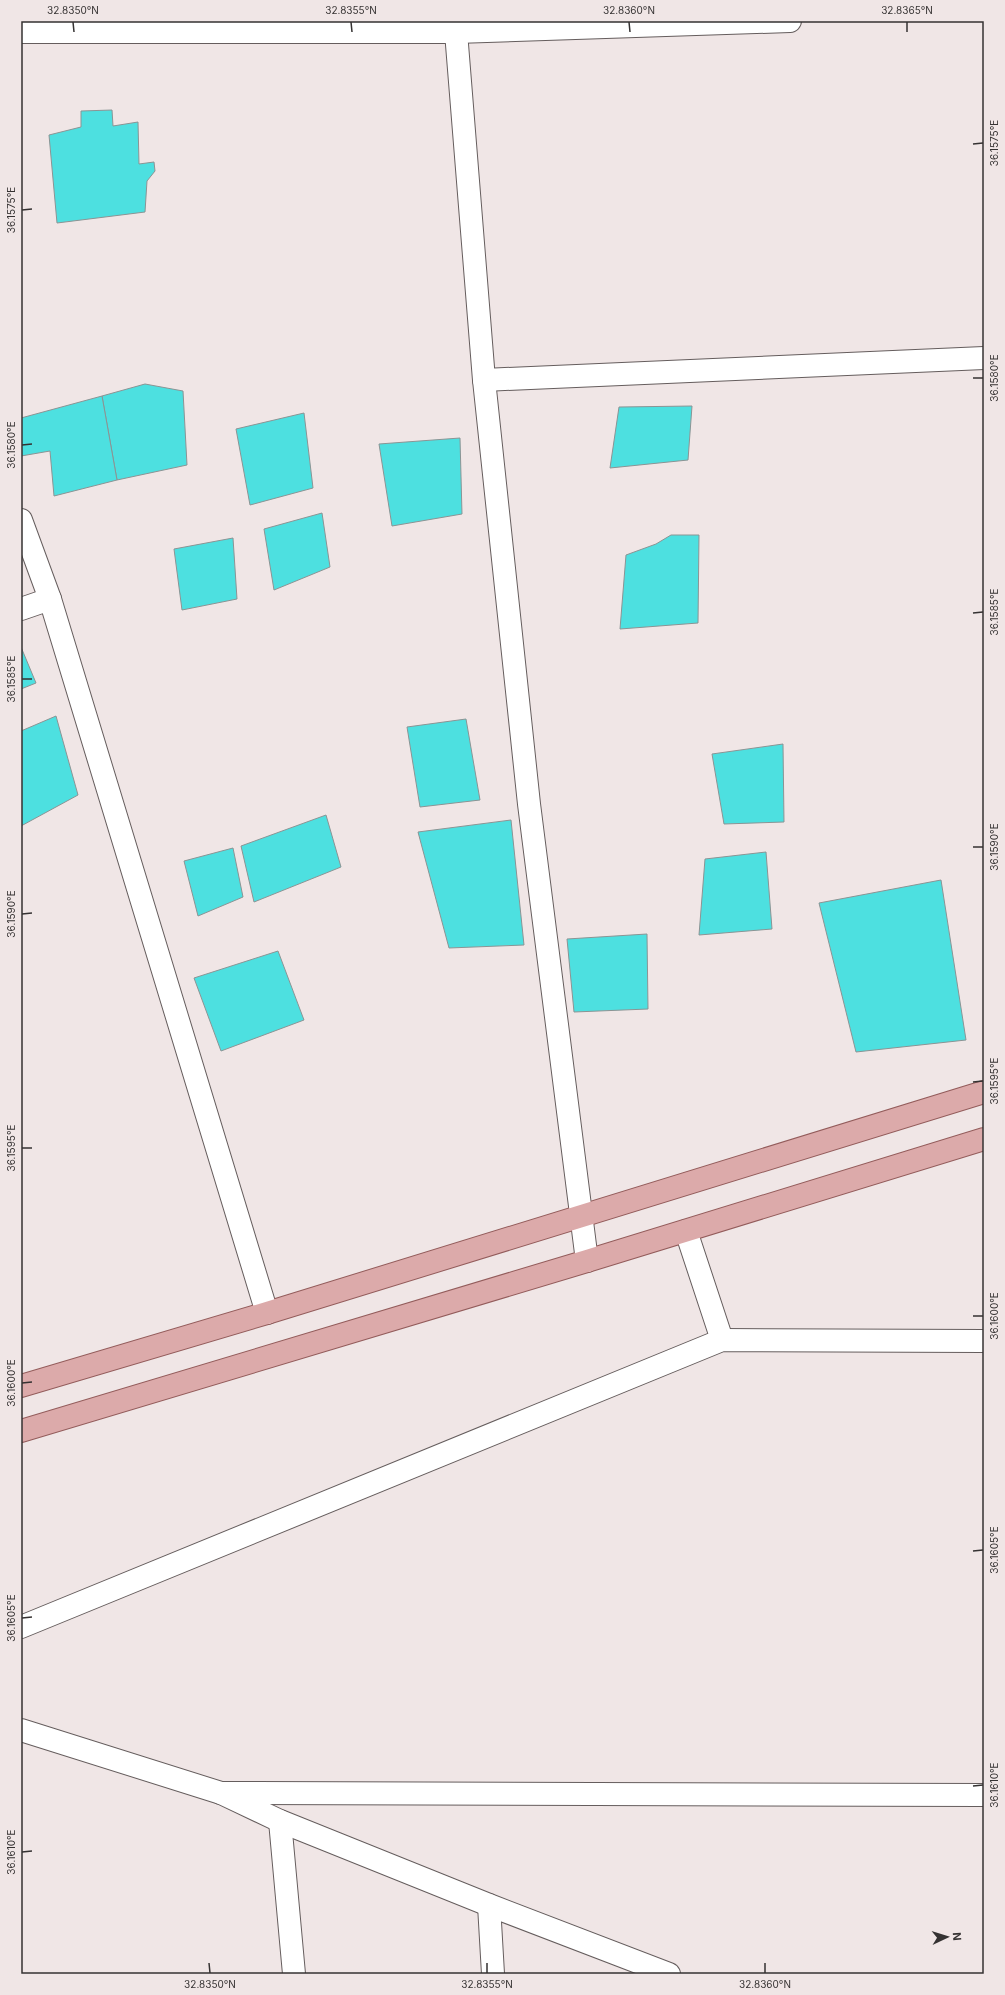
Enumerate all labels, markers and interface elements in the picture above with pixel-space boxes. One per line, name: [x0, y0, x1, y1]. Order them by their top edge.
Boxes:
text: 32.8350°N: [47, 4, 99, 16]
text: 32.8355°N: [325, 4, 377, 16]
text: 32.8360°N: [603, 4, 655, 16]
text: 32.8365°N: [881, 4, 933, 16]
text: 36.1575°E: [988, 120, 1000, 166]
text: 36.1575°E: [5, 187, 17, 233]
text: 36.1580°E: [988, 354, 1000, 402]
text: 36.1580°E: [5, 421, 17, 469]
text: 36.1585°E: [988, 588, 1000, 636]
text: 36.1585°E: [5, 655, 17, 703]
text: 36.1590°E: [988, 823, 1000, 871]
text: 36.1590°E: [5, 890, 17, 938]
text: 36.1595°E: [988, 1057, 1000, 1105]
text: 36.1595°E: [5, 1124, 17, 1172]
text: 36.1600°E: [988, 1292, 1000, 1340]
text: 36.1600°E: [5, 1359, 17, 1407]
text: 36.1605°E: [988, 1526, 1000, 1574]
text: 36.1605°E: [5, 1594, 17, 1642]
text: 36.1610°E: [988, 1762, 1000, 1808]
text: 36.1610°E: [5, 1829, 17, 1875]
north arrow: [927, 1917, 967, 1957]
text: N: [950, 1932, 964, 1941]
text: 32.8350°N: [184, 1978, 236, 1990]
text: 32.8355°N: [461, 1978, 513, 1990]
text: 32.8360°N: [739, 1978, 791, 1990]

